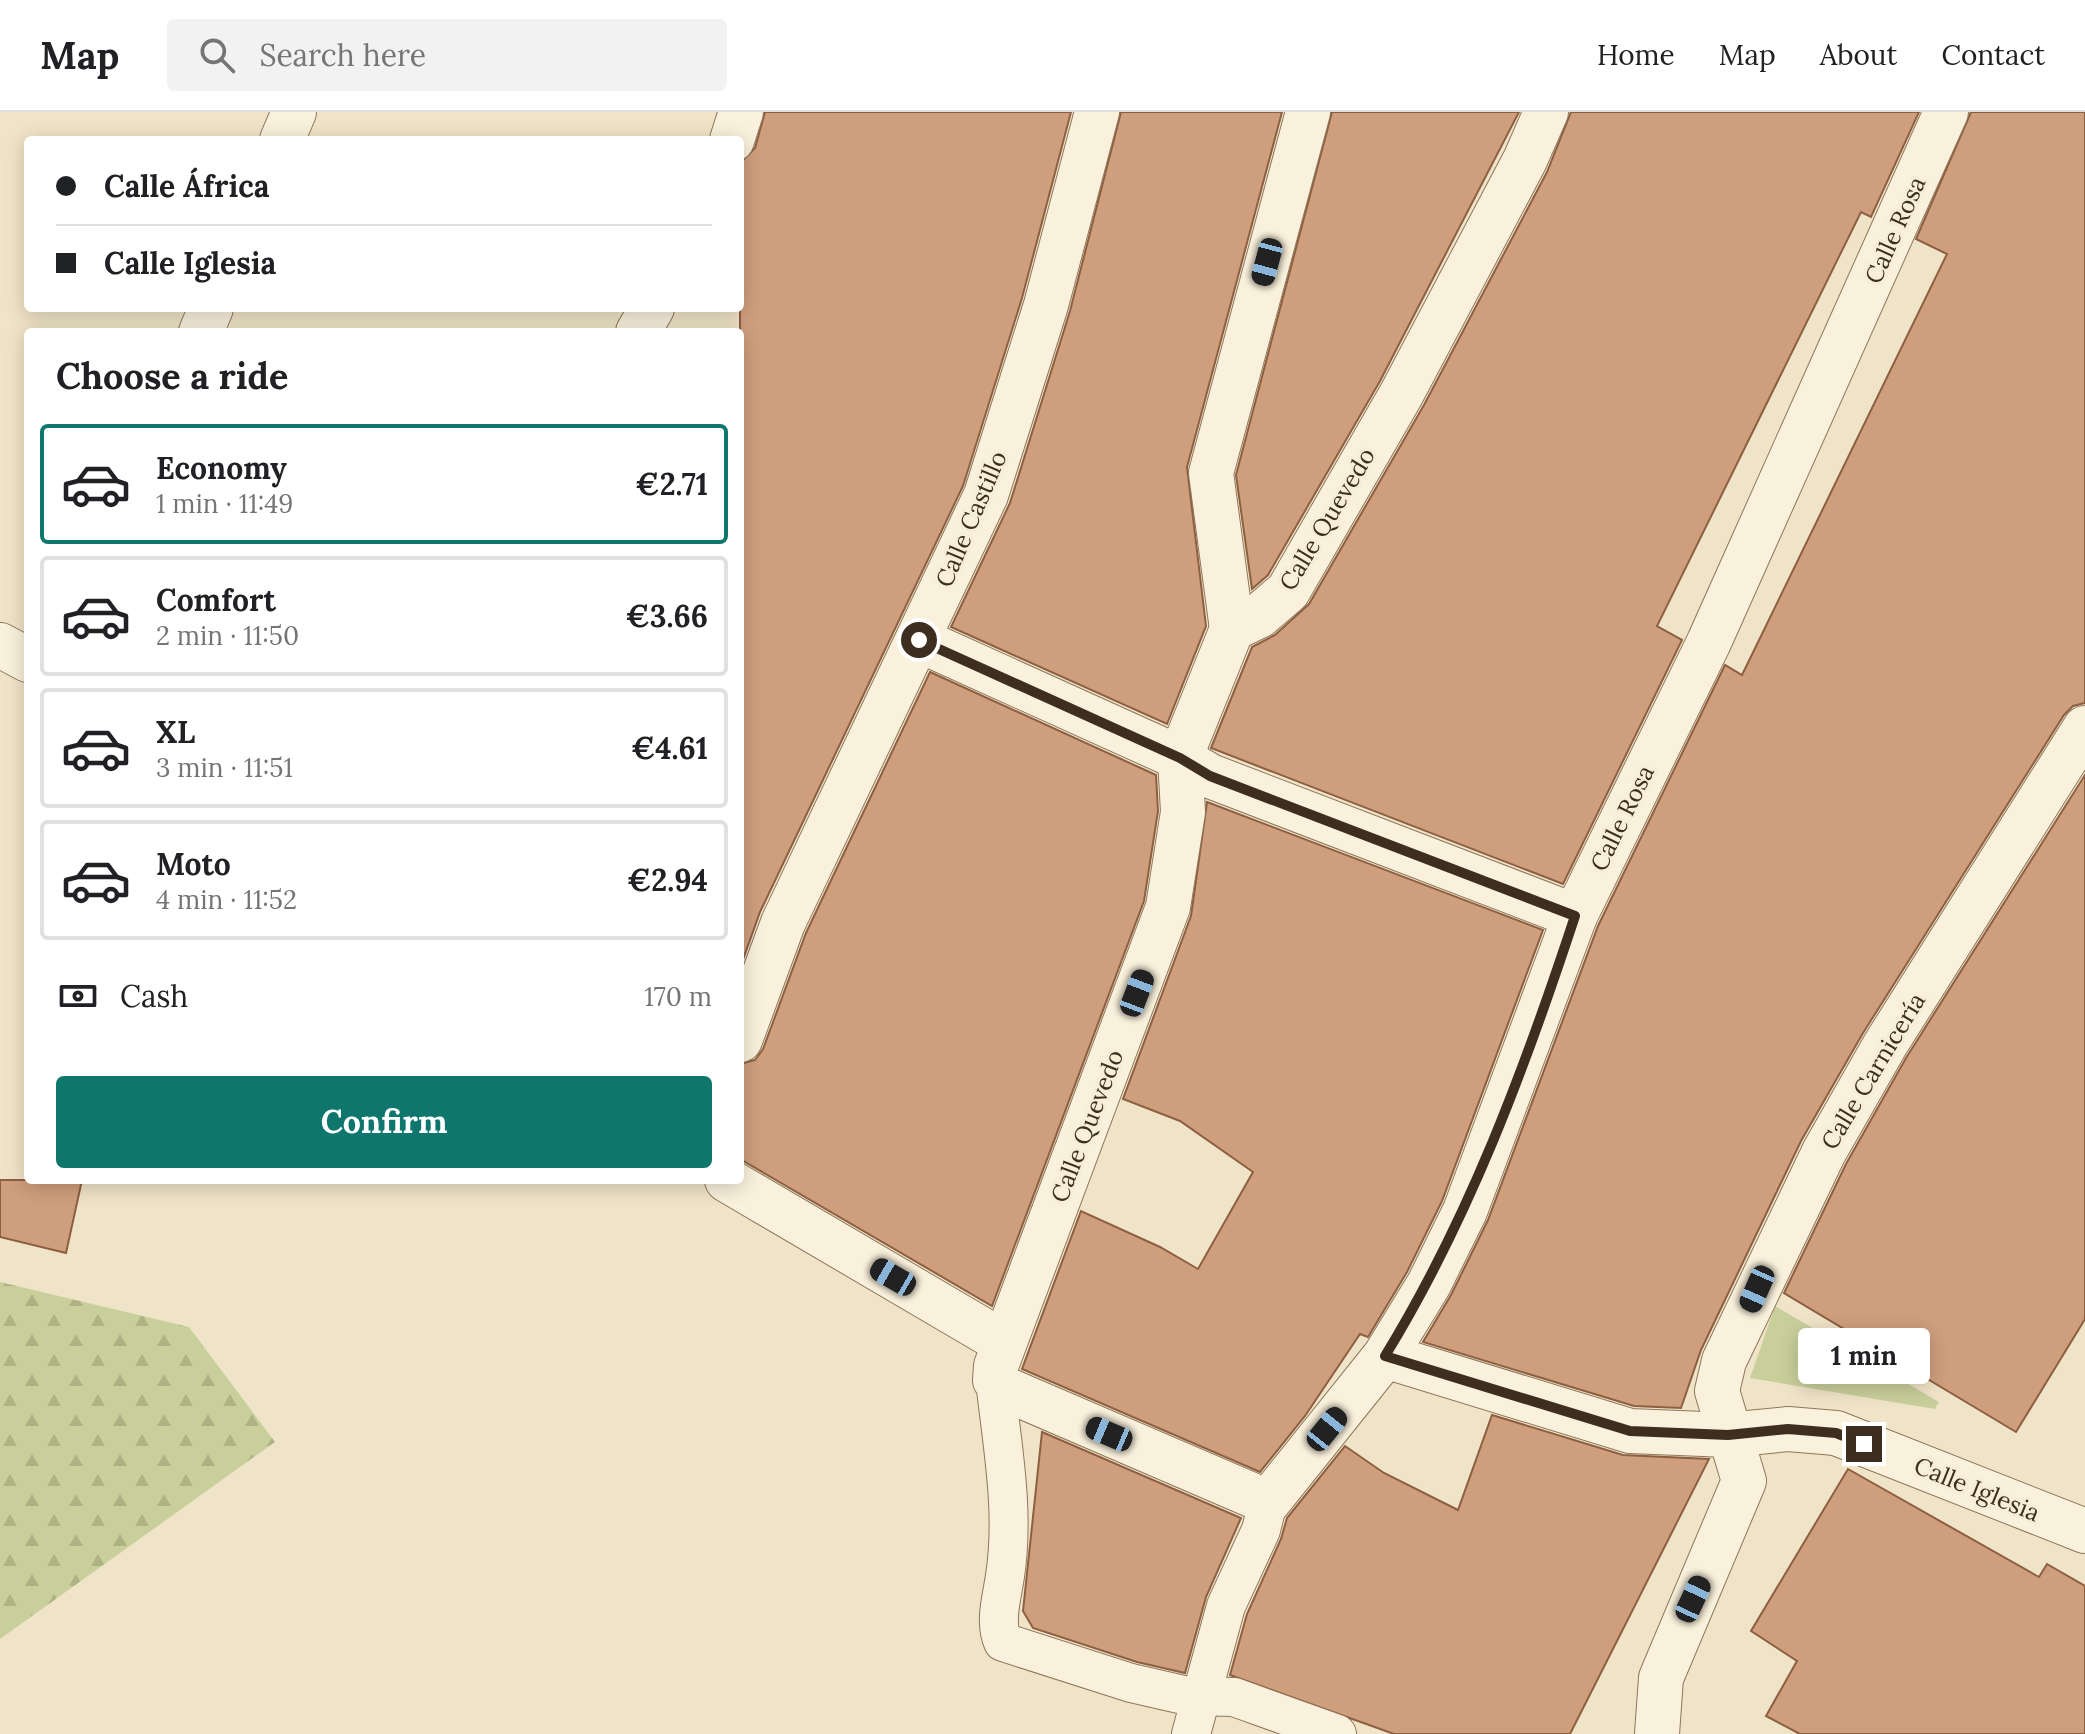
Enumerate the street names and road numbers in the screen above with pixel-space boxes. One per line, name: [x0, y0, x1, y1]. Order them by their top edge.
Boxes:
street label: Calle Rosa: [1858, 172, 1932, 288]
street label: Calle Quevedo: [1272, 442, 1382, 596]
street label: Calle Castillo: [928, 446, 1014, 592]
street label: Calle Rosa: [1583, 760, 1661, 876]
street label: Calle Carnicería: [1814, 987, 1932, 1155]
street label: Calle Quevedo: [1044, 1045, 1130, 1207]
street label: Calle Iglesia: [1910, 1450, 2044, 1528]

